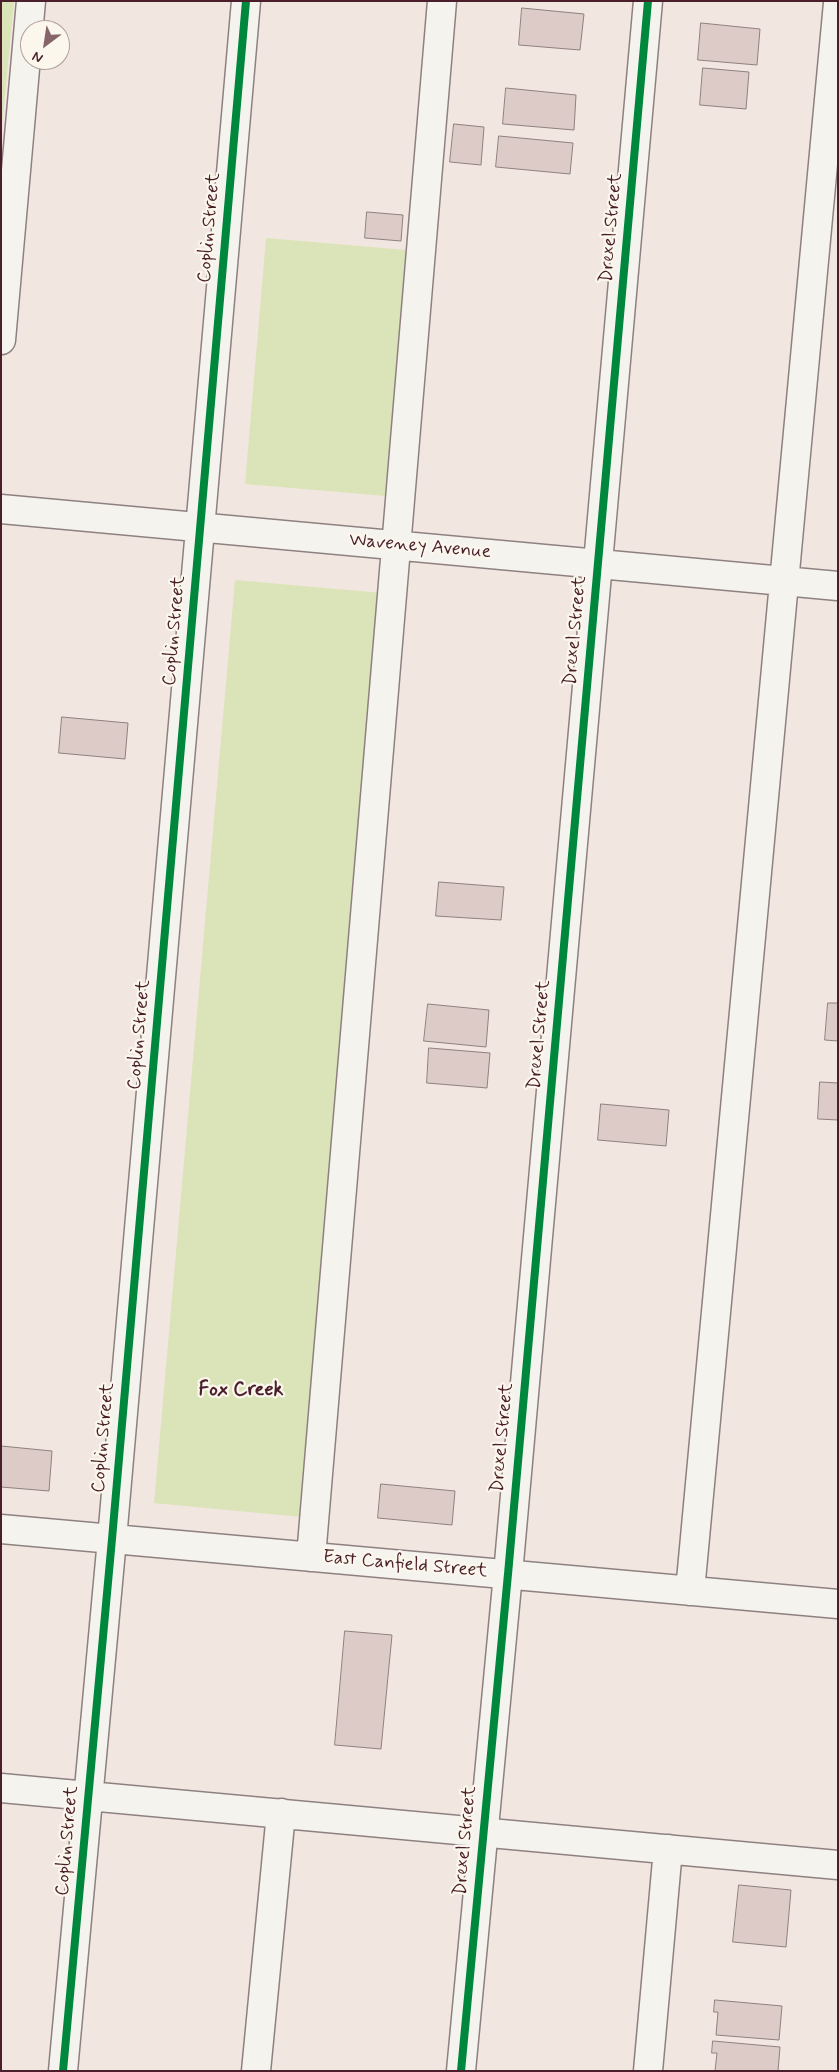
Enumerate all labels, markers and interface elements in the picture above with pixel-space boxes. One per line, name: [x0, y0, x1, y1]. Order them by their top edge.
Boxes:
north arrow: [20, 20, 70, 70]
text: N: [29, 47, 46, 67]
street label: Coplin Street: [194, 172, 226, 284]
street label: Drexel Street: [596, 172, 628, 284]
street label: Waveney Avenue: [348, 529, 492, 565]
street label: Coplin Street: [159, 575, 191, 687]
street label: Drexel Street: [560, 575, 592, 687]
street label: Coplin Street: [124, 979, 156, 1091]
street label: Drexel Street: [524, 979, 556, 1091]
district label: Fox Creek: [199, 1379, 283, 1403]
street label: Coplin Street: [88, 1382, 120, 1494]
street label: Drexel Street: [487, 1382, 519, 1494]
street label: East Canfield Street: [322, 1546, 488, 1584]
street label: Coplin Street: [52, 1785, 84, 1897]
street label: Drexel Street: [450, 1785, 482, 1897]

